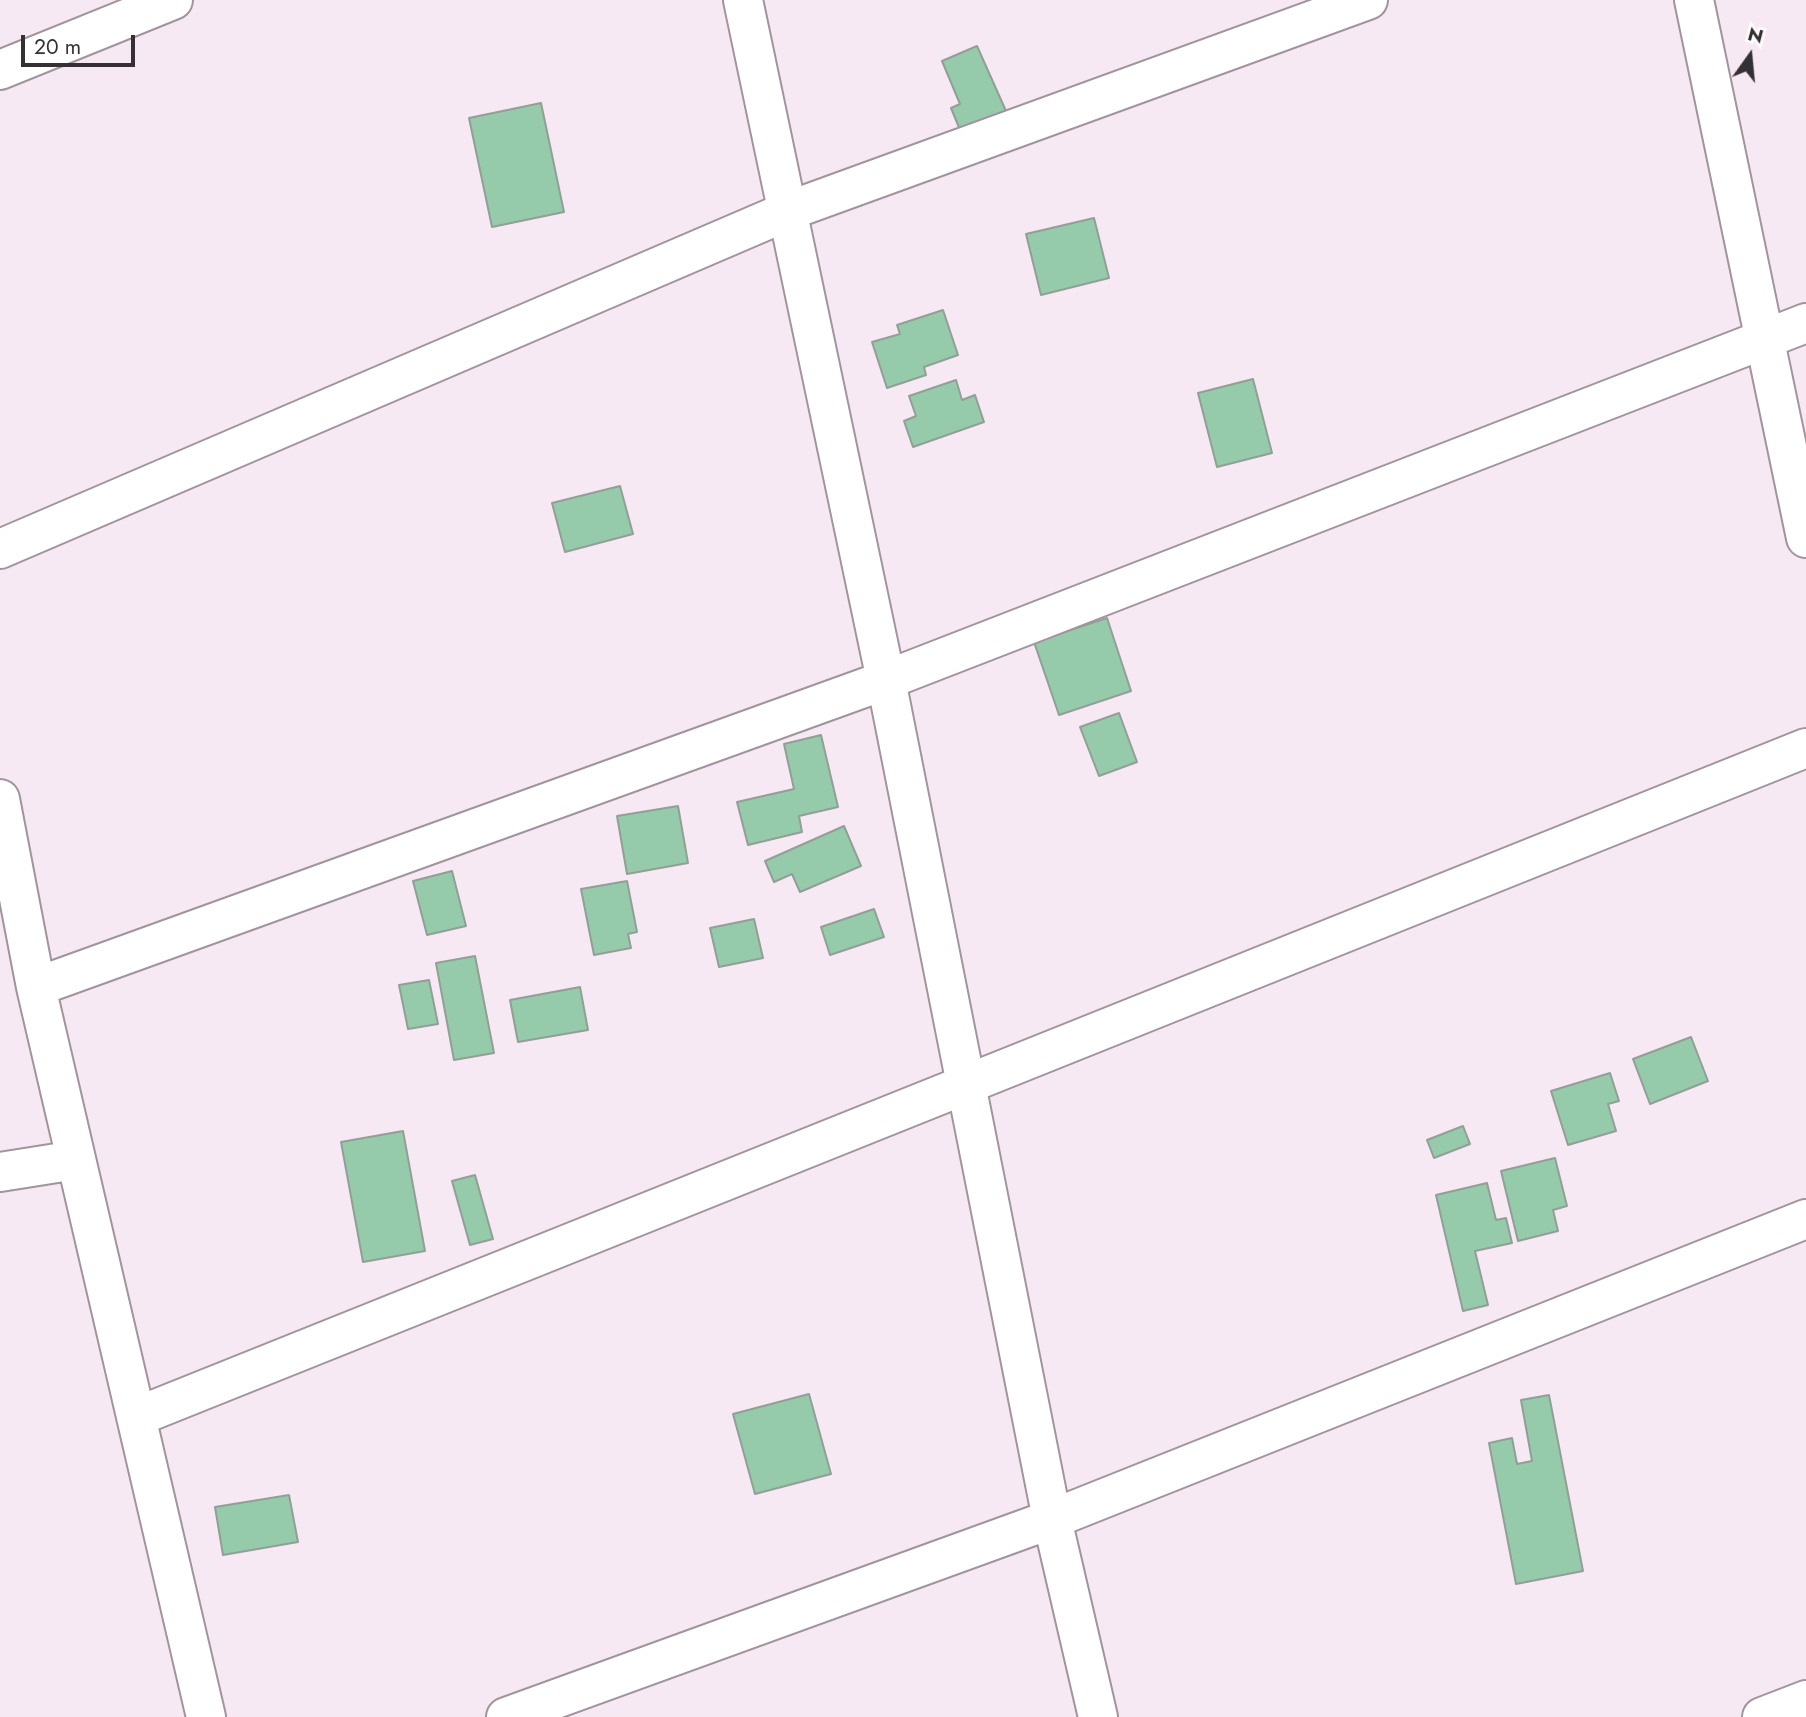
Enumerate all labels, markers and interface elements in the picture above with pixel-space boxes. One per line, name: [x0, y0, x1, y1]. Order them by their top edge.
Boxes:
text: N: [1745, 20, 1766, 50]
scale bar: [24, 21, 138, 65]
north arrow: [1715, 21, 1785, 91]
text: 20 m: [34, 32, 81, 62]

